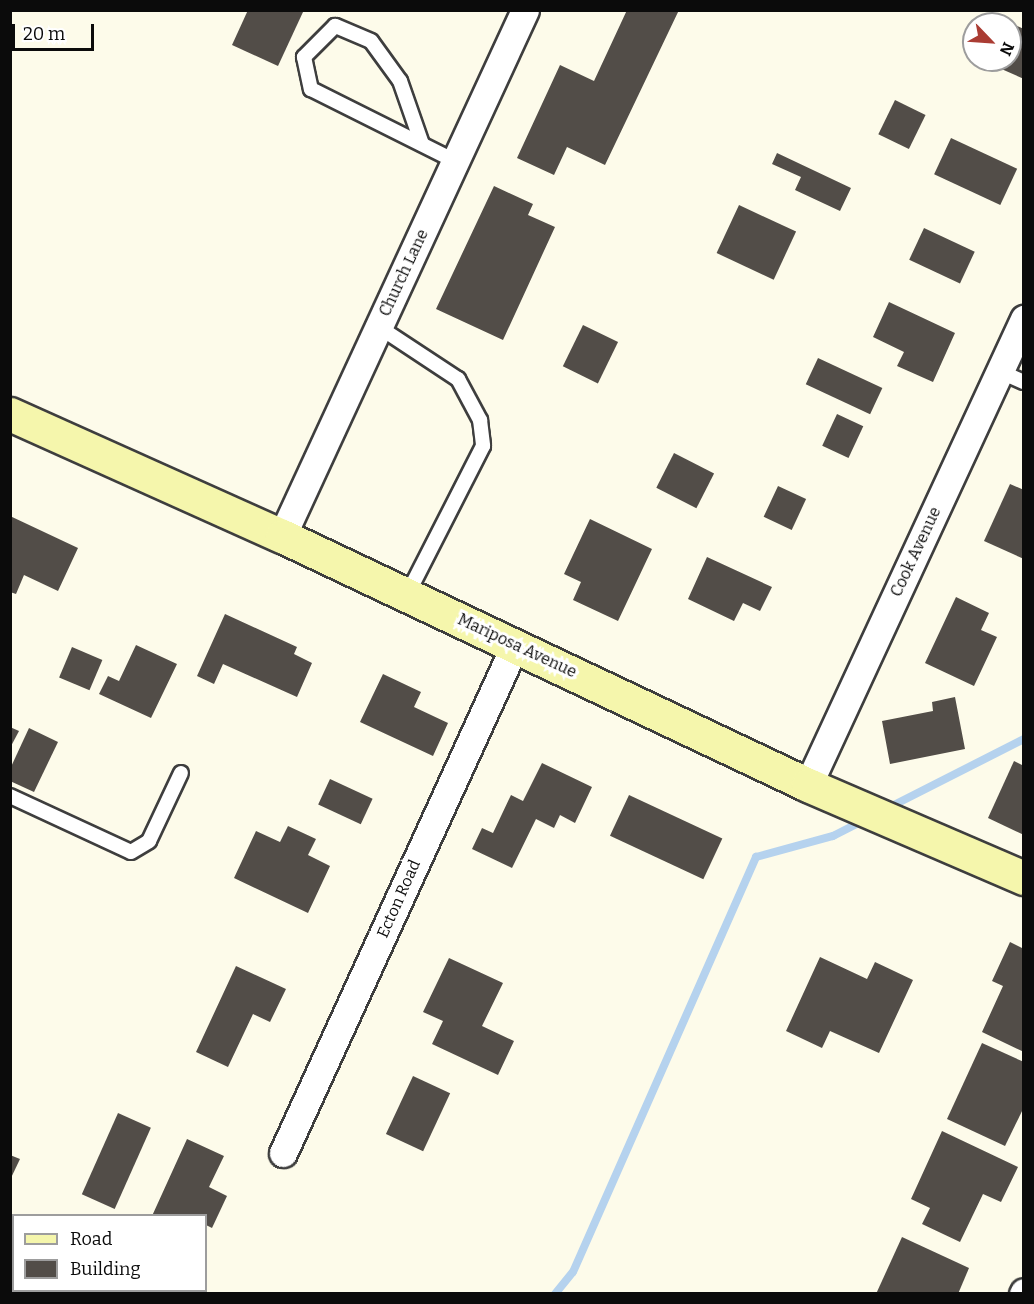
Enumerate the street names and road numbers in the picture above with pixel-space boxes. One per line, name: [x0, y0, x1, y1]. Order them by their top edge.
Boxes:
street label: Church Lane: [375, 226, 433, 320]
street label: Cook Avenue: [887, 504, 945, 600]
street label: Mariposa Avenue: [455, 610, 579, 682]
street label: Ecton Road: [373, 857, 425, 941]

